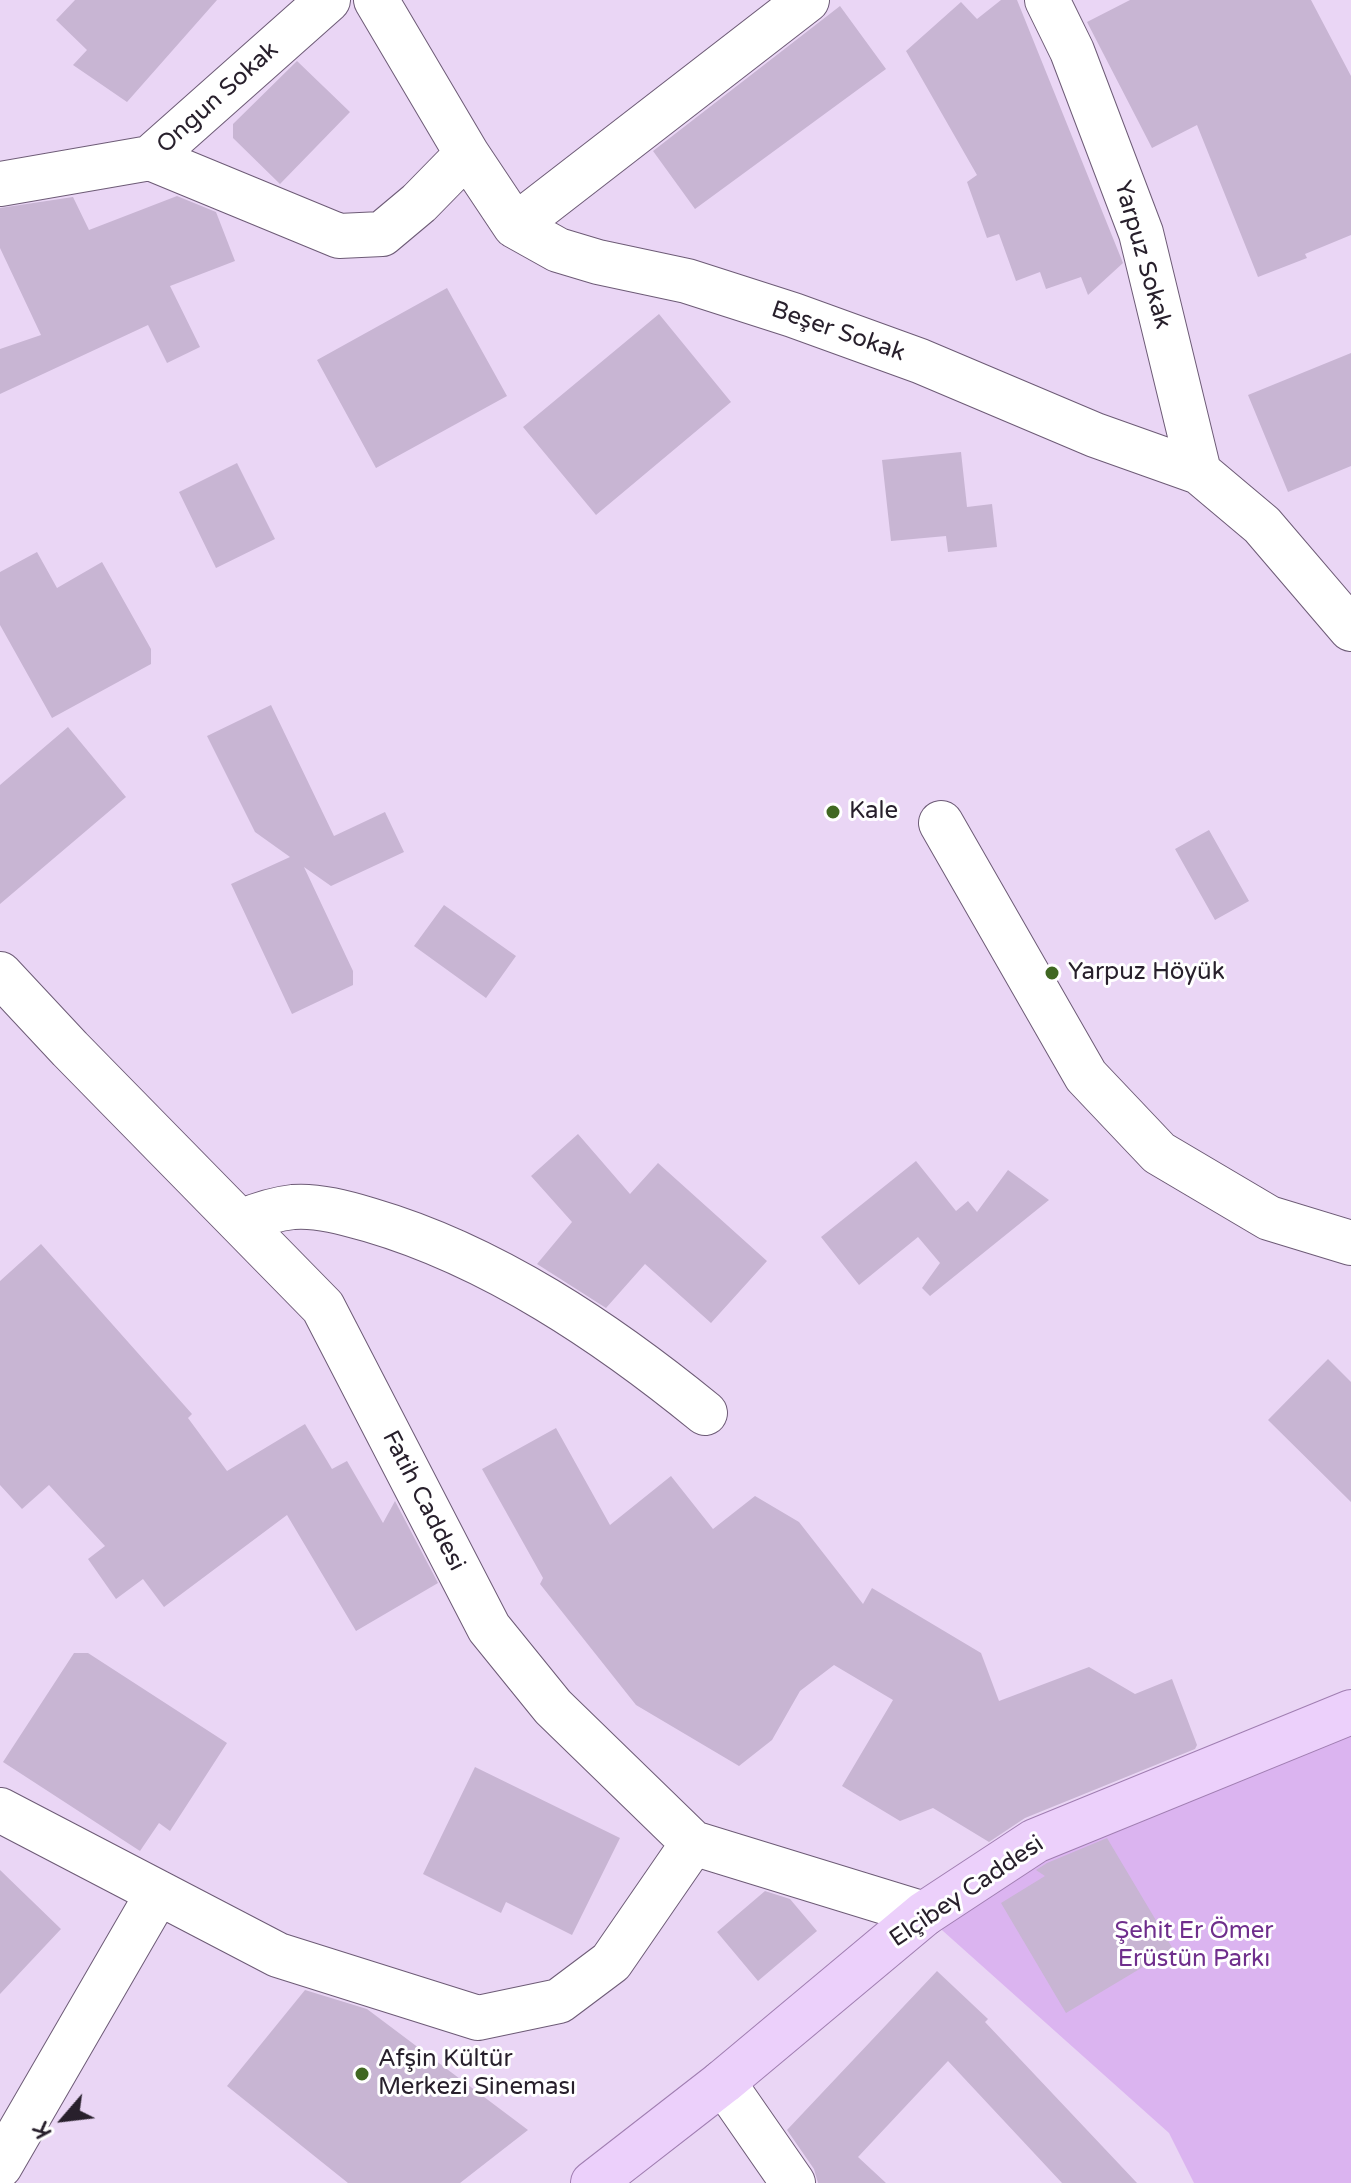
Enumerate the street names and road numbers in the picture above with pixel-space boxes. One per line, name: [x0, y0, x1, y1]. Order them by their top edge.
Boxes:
street label: Ongun Sokak: [151, 36, 285, 160]
street label: Yarpuz Sokak: [1107, 178, 1177, 332]
street label: Beşer Sokak: [767, 296, 909, 368]
street label: Fatih Caddesi: [375, 1426, 471, 1576]
street label: Elçibey Caddesi: [885, 1830, 1049, 1954]

